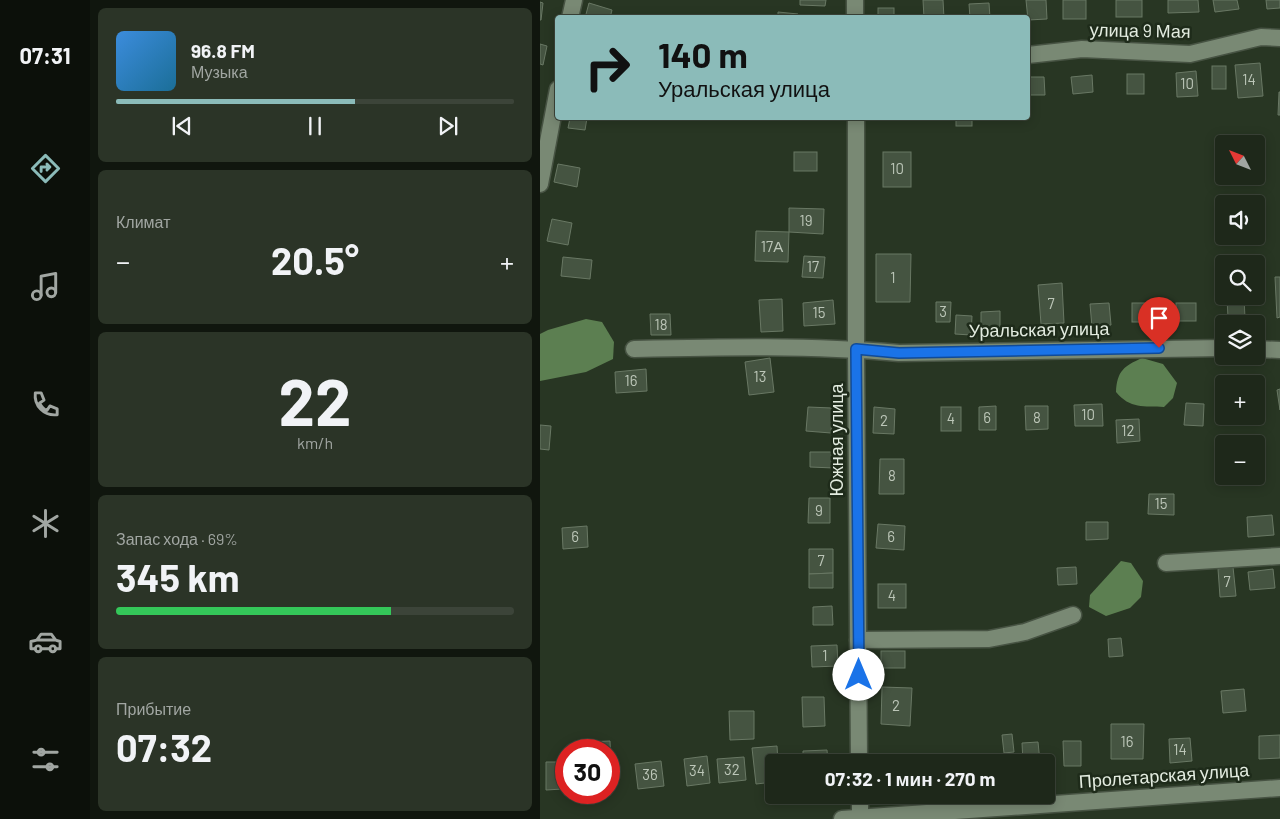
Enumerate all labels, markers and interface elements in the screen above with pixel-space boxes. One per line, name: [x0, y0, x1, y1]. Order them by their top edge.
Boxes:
street label: улица 9 Мая: [1089, 18, 1191, 42]
text: 140 m: [658, 33, 748, 75]
icon: right: [575, 35, 640, 100]
text: 96.8 FM: [191, 39, 255, 62]
text: 07:31: [19, 42, 71, 68]
text: Музыка: [191, 62, 248, 81]
house number: 14: [1242, 70, 1256, 88]
house number: 10: [1180, 74, 1194, 92]
text: Уральская улица: [658, 75, 830, 101]
icon: previous: [168, 112, 196, 140]
icon: pause: [301, 112, 329, 140]
icon: next: [434, 112, 462, 140]
north arrow: [1215, 135, 1265, 185]
map controls: [1215, 135, 1265, 485]
icon: directions: [28, 151, 63, 186]
house number: 10: [890, 159, 904, 177]
button: sound: [1215, 195, 1265, 245]
house number: 19: [799, 211, 813, 229]
text: Климат: [116, 212, 170, 231]
text: 20.5°: [271, 237, 359, 283]
house number: 17А: [761, 237, 783, 255]
text: −: [116, 244, 130, 278]
text: +: [500, 244, 514, 278]
button: search: [1215, 255, 1265, 305]
house number: 17: [807, 257, 819, 275]
house number: 1: [890, 268, 896, 286]
icon: music: [28, 269, 63, 304]
house number: 7: [1047, 294, 1055, 312]
pin: [1138, 297, 1180, 348]
house number: 3: [939, 302, 947, 320]
house number: 15: [813, 303, 825, 321]
icon: arrive: [1145, 304, 1173, 332]
house number: 18: [654, 315, 668, 333]
button: layers: [1215, 315, 1265, 365]
street label: Уральская улица: [968, 317, 1110, 341]
text: 22: [279, 361, 351, 439]
house number: 13: [754, 367, 766, 385]
house number: 16: [625, 371, 637, 389]
button: +: [1215, 375, 1265, 425]
street label: Южная улица: [825, 383, 847, 497]
icon: phone: [28, 387, 63, 422]
house number: 10: [1081, 405, 1095, 423]
house number: 6: [983, 408, 991, 426]
house number: 8: [1033, 408, 1041, 426]
house number: 4: [947, 409, 955, 427]
house number: 2: [880, 411, 888, 429]
house number: 12: [1121, 421, 1135, 439]
text: km/h: [297, 433, 333, 452]
button: −: [1215, 435, 1265, 485]
house number: 8: [888, 466, 896, 484]
house number: 15: [1155, 494, 1167, 512]
house number: 9: [815, 501, 823, 519]
icon: climate: [28, 506, 63, 541]
house number: 6: [571, 527, 579, 545]
house number: 6: [887, 527, 895, 545]
text: Запас хода · 69%: [116, 529, 238, 548]
house number: 7: [817, 551, 825, 569]
text: 345 km: [116, 554, 240, 600]
house number: 7: [1223, 572, 1231, 590]
house number: 4: [888, 586, 896, 604]
icon: car: [28, 624, 63, 659]
house number: 1: [822, 646, 828, 664]
position arrow: [832, 648, 884, 700]
house number: 2: [892, 696, 900, 714]
text: Прибытие: [116, 699, 191, 718]
text: 07:32: [116, 724, 212, 770]
house number: 16: [1121, 732, 1133, 750]
speed limit sign: 30: [555, 739, 620, 804]
house number: 14: [1173, 740, 1187, 758]
icon: filters: [28, 742, 63, 777]
street label: Пролетарская улица: [1078, 758, 1251, 792]
house number: 32: [724, 760, 740, 778]
house number: 34: [689, 761, 705, 779]
house number: 36: [642, 765, 658, 783]
text: 07:32 · 1 мин · 270 m: [825, 767, 995, 790]

